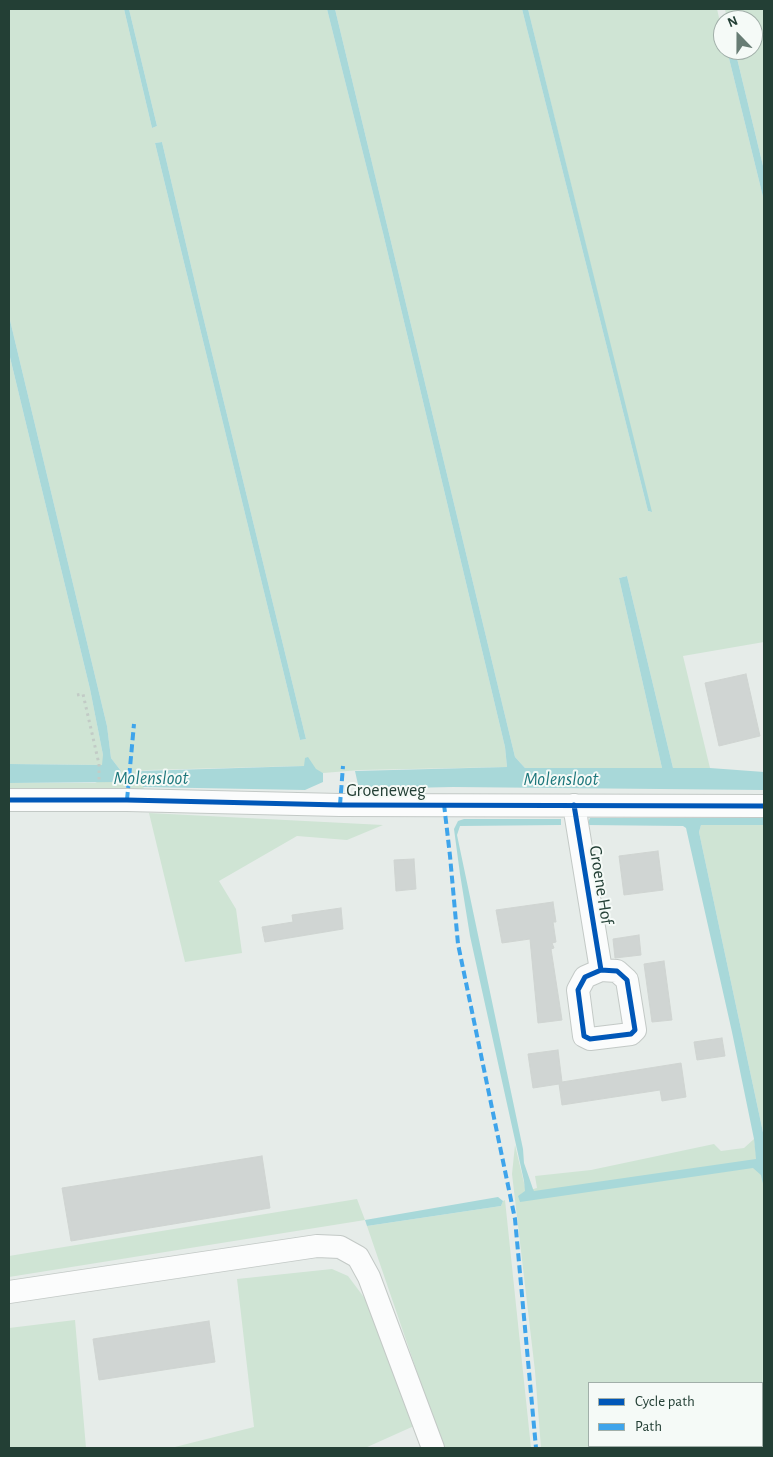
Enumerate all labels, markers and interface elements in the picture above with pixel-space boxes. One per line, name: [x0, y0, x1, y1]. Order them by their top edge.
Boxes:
north arrow: [713, 10, 763, 60]
text: N: [726, 14, 740, 30]
water label: Molensloot: [113, 767, 189, 789]
water label: Molensloot: [523, 768, 599, 790]
street label: Groeneweg: [346, 780, 426, 802]
street label: Groene Hof: [584, 844, 618, 926]
legend: [588, 1382, 763, 1447]
text: Cycle path: [635, 1394, 695, 1409]
text: Path: [635, 1419, 662, 1434]

